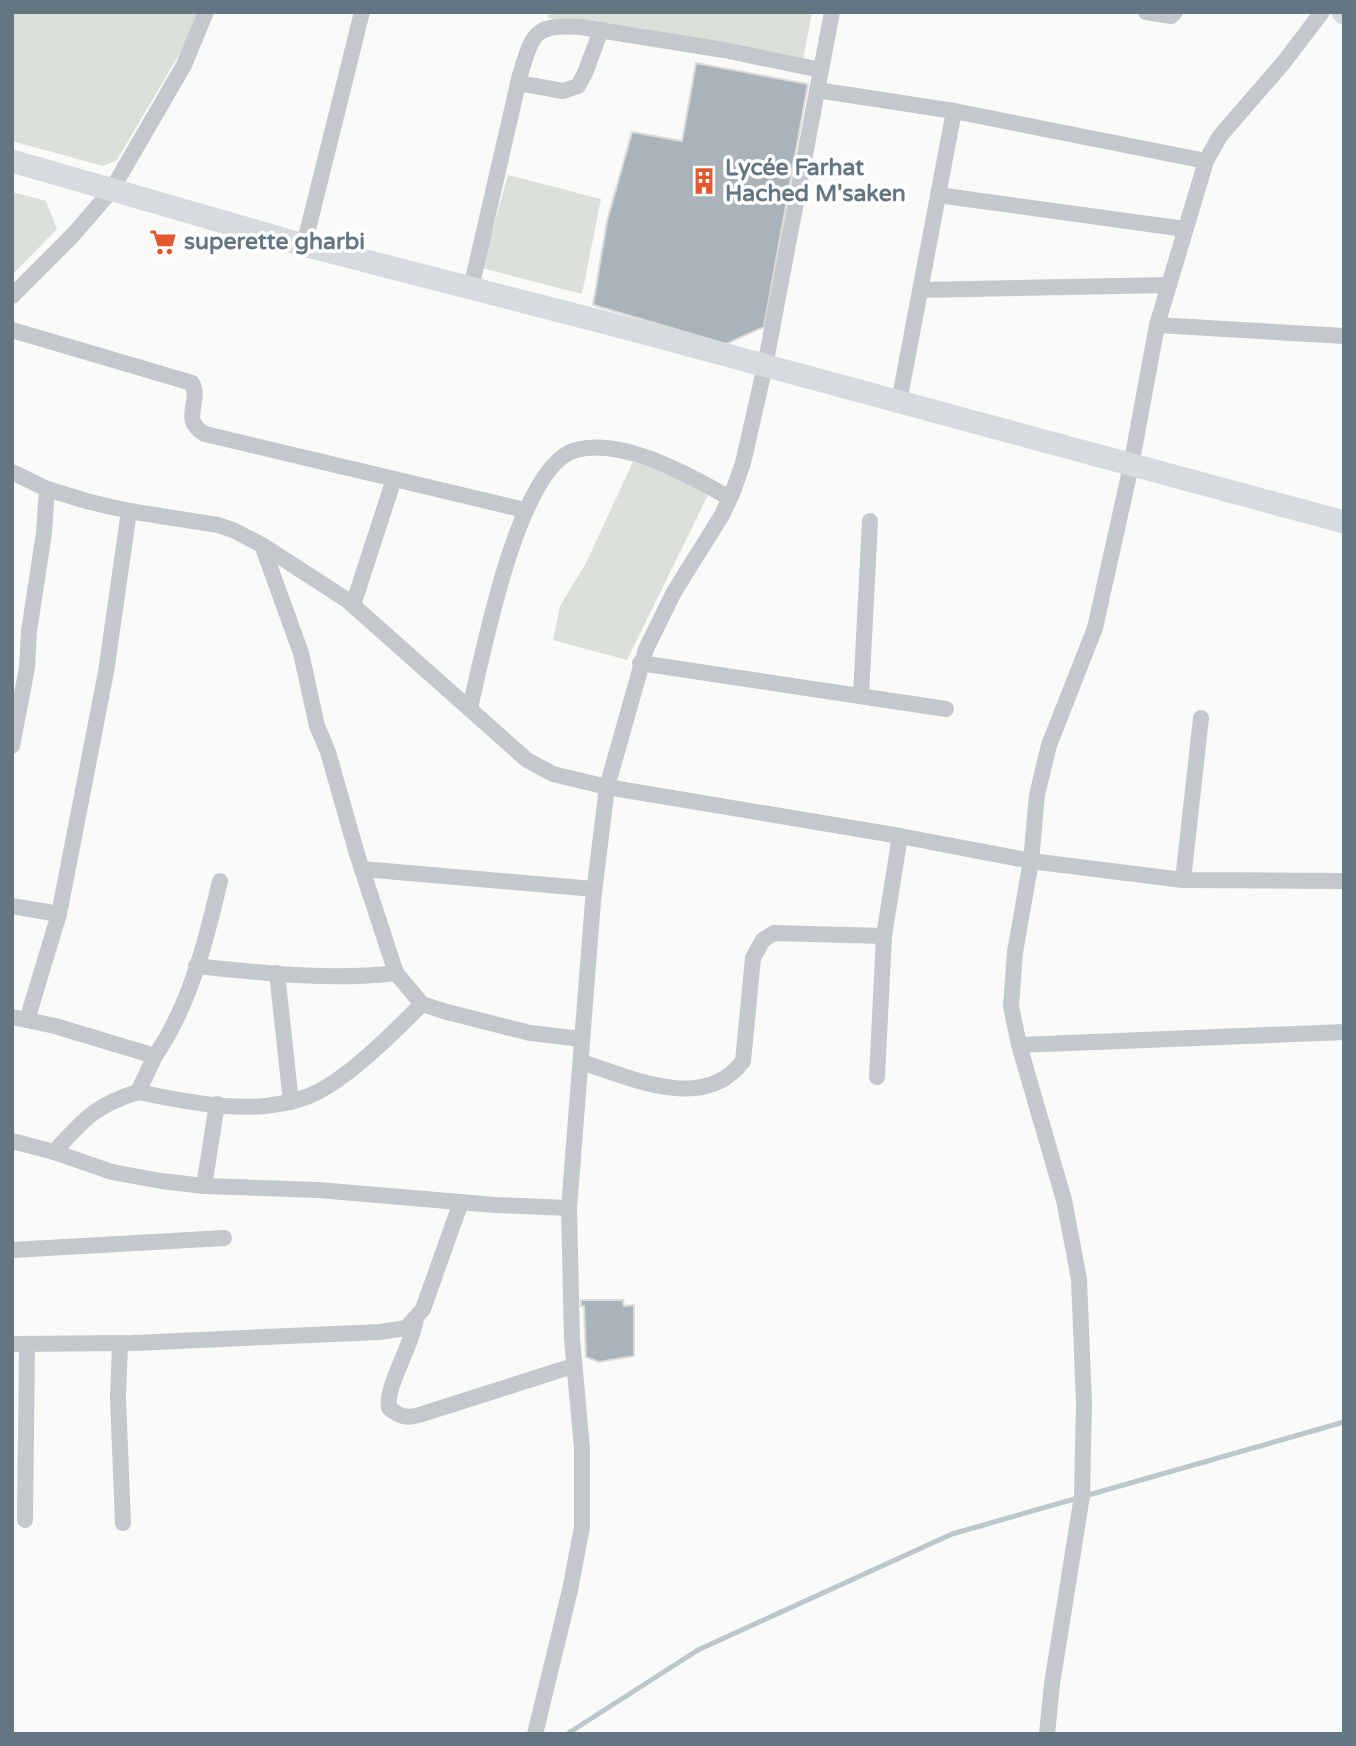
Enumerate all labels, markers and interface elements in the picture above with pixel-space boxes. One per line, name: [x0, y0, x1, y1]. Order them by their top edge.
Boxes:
place label: Lycée Farhat Hached M'saken: [725, 154, 906, 208]
building icon: Lycée Farhat Hached M'saken: [689, 166, 719, 196]
supermarket icon: superette gharbi: [148, 227, 178, 257]
place label: superette gharbi: [184, 228, 365, 256]

